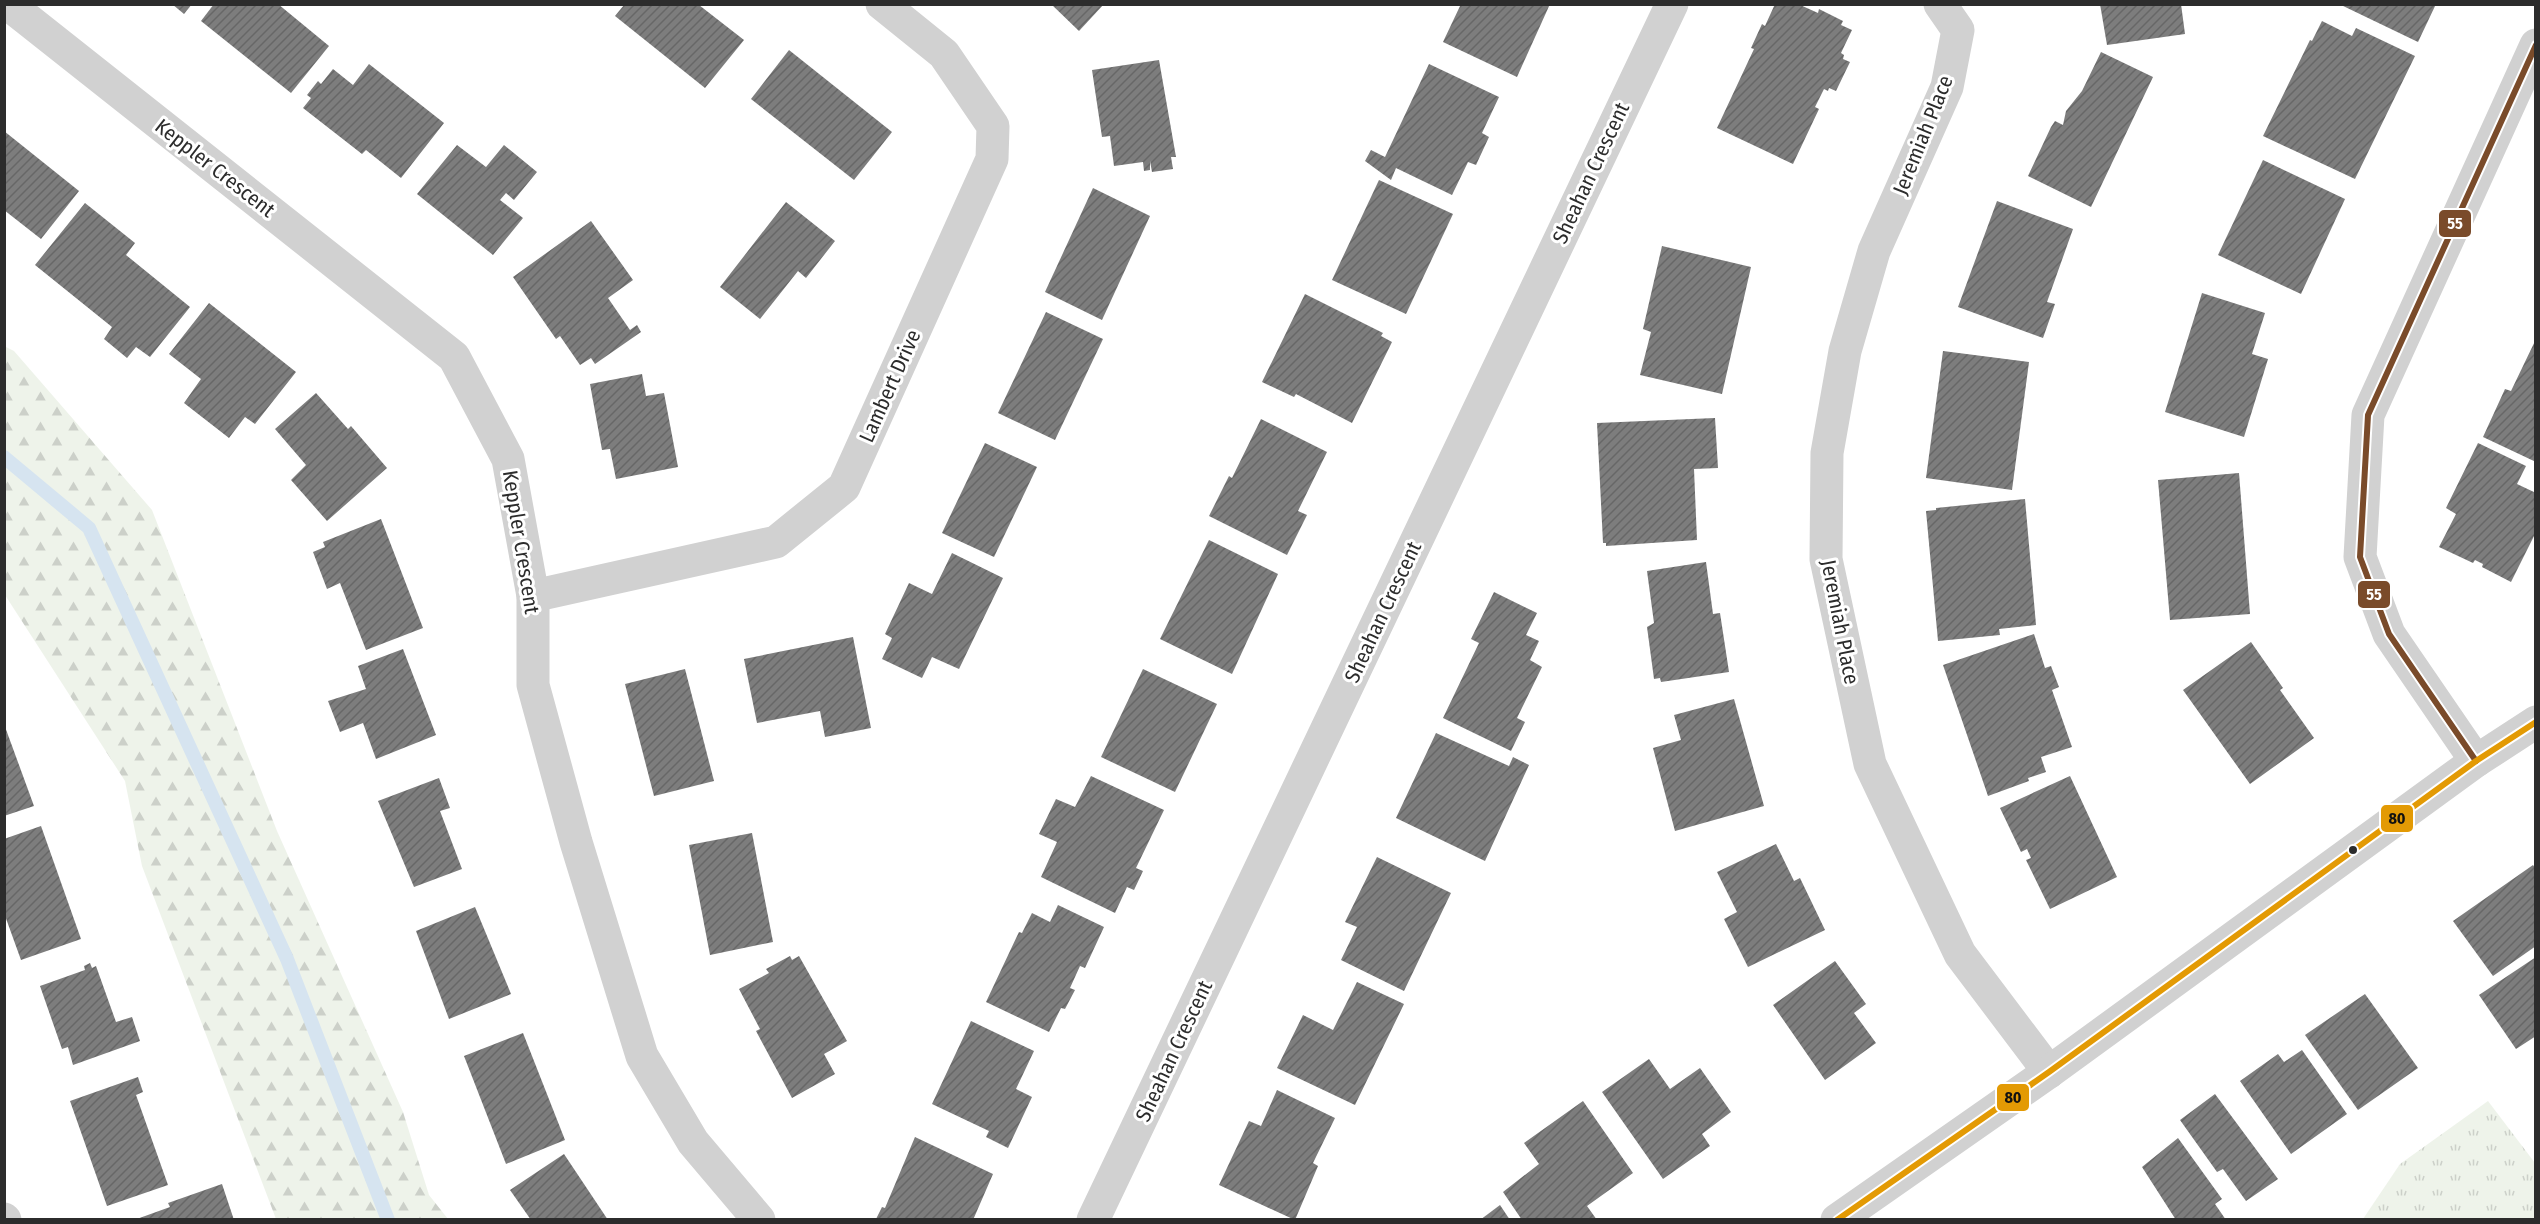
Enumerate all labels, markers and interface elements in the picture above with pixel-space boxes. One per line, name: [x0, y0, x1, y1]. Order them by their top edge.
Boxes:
street label: Jeremiah Place: [1887, 72, 1959, 198]
street label: Sheahan Crescent: [1547, 98, 1635, 248]
street label: Keppler Crescent: [150, 113, 280, 223]
line badge: 55: [2438, 209, 2472, 238]
text: 55: [2447, 214, 2463, 233]
street label: Lambert Drive: [854, 326, 926, 446]
street label: Keppler Crescent: [497, 468, 545, 616]
street label: Sheahan Crescent: [1339, 537, 1427, 687]
street label: Jeremiah Place: [1815, 557, 1865, 687]
line badge: 55: [2357, 580, 2391, 609]
text: 55: [2366, 585, 2382, 604]
line badge: 80: [2380, 804, 2414, 833]
text: 80: [2388, 809, 2406, 828]
unlabelled marker: [2347, 844, 2359, 856]
street label: Sheahan Crescent: [1130, 976, 1218, 1126]
line badge: 80: [1996, 1083, 2030, 1112]
text: 80: [2004, 1088, 2022, 1107]

